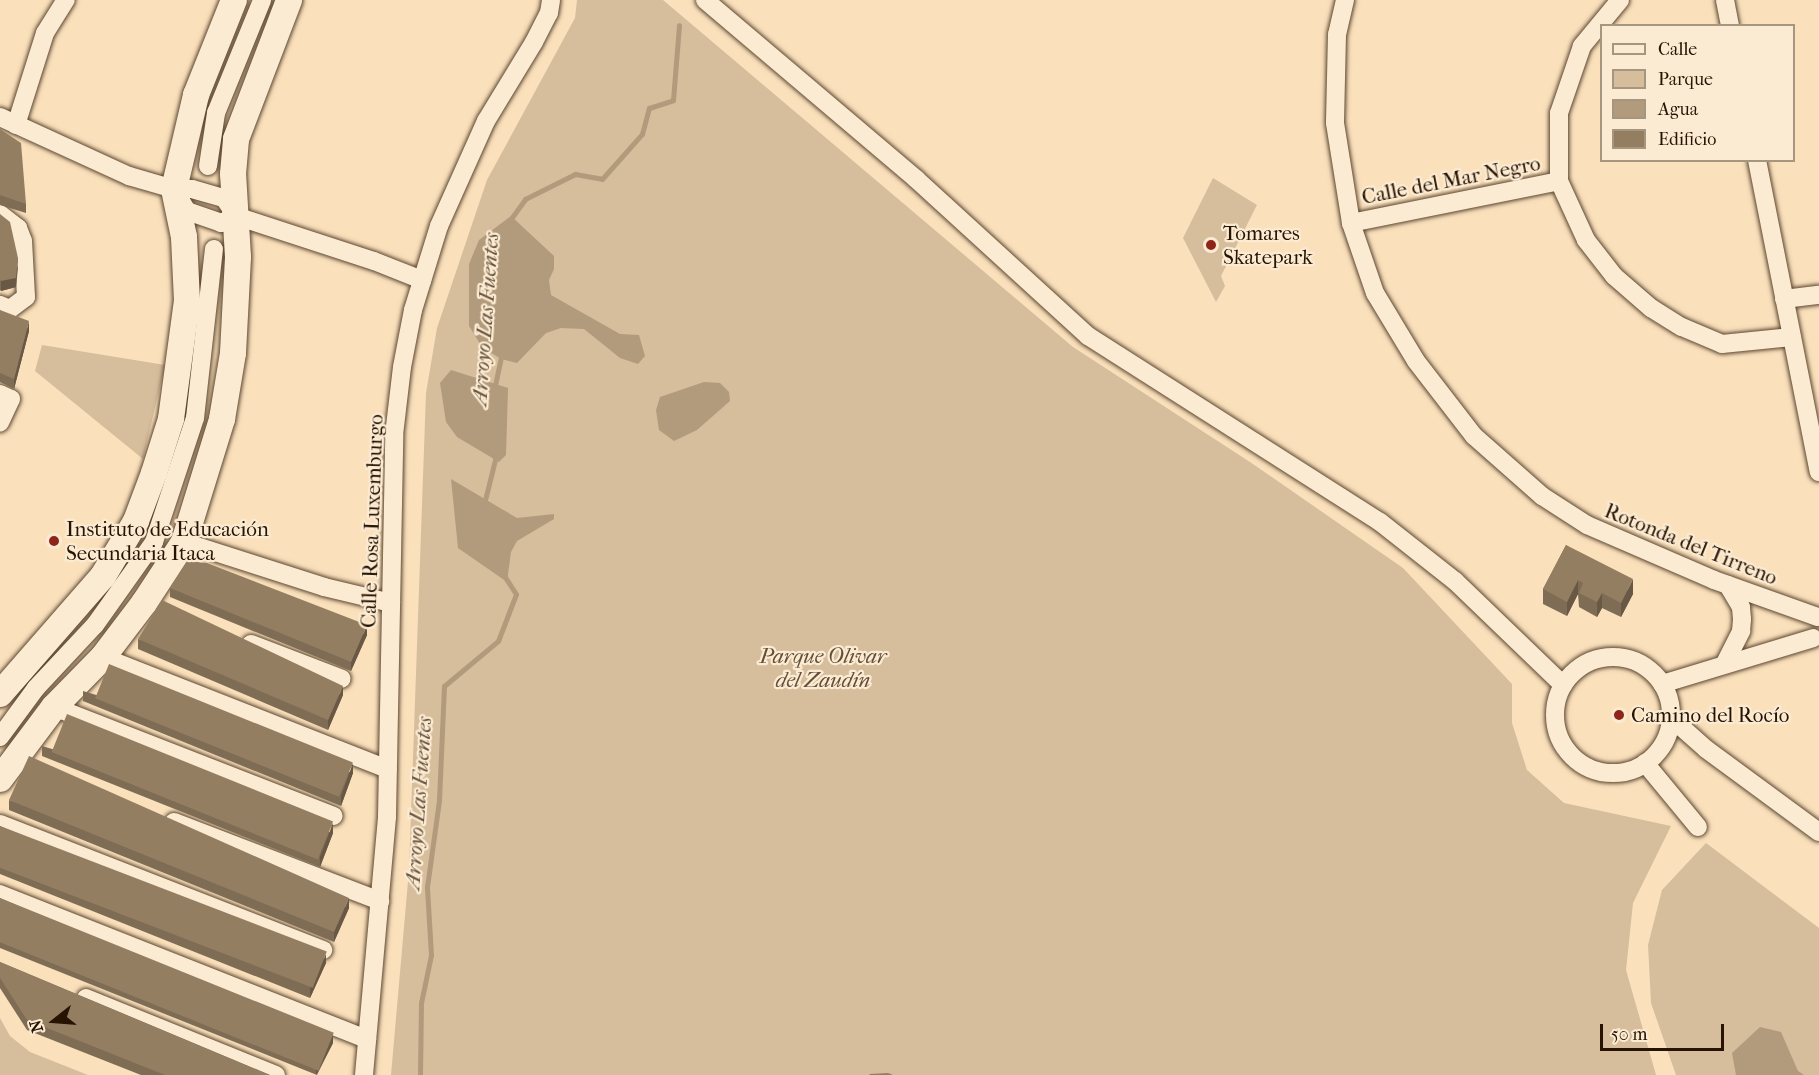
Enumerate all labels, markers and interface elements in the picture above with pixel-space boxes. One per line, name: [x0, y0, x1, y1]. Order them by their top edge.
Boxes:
legend: [1600, 24, 1795, 162]
text: Calle: [1658, 39, 1697, 60]
text: Parque: [1658, 69, 1713, 90]
text: Agua: [1658, 99, 1698, 120]
text: Edificio: [1658, 129, 1716, 150]
street label: Calle del Mar Negro: [1360, 150, 1542, 210]
place label: Tomares Skatepark: [1223, 220, 1313, 270]
water label: Arroyo Las Fuentes: [467, 232, 505, 406]
marker: Tomares Skatepark: [1204, 238, 1218, 252]
street label: Calle Rosa Luxemburgo: [356, 414, 388, 628]
street label: Rotonda del Tirreno: [1601, 498, 1781, 590]
place label: Instituto de Educación Secundaria Itaca: [66, 516, 269, 566]
marker: Instituto de Educación Secundaria Itaca: [47, 534, 61, 548]
park label: Parque Olivar del Zaudín: [760, 643, 886, 693]
place label: Camino del Rocío: [1631, 702, 1789, 728]
marker: Camino del Rocío: [1612, 708, 1626, 722]
water label: Arroyo Las Fuentes: [400, 716, 438, 890]
north arrow: [24, 991, 84, 1051]
scale bar: [1603, 1012, 1728, 1050]
text: N: [25, 1018, 47, 1035]
text: 50 m: [1611, 1024, 1647, 1045]

